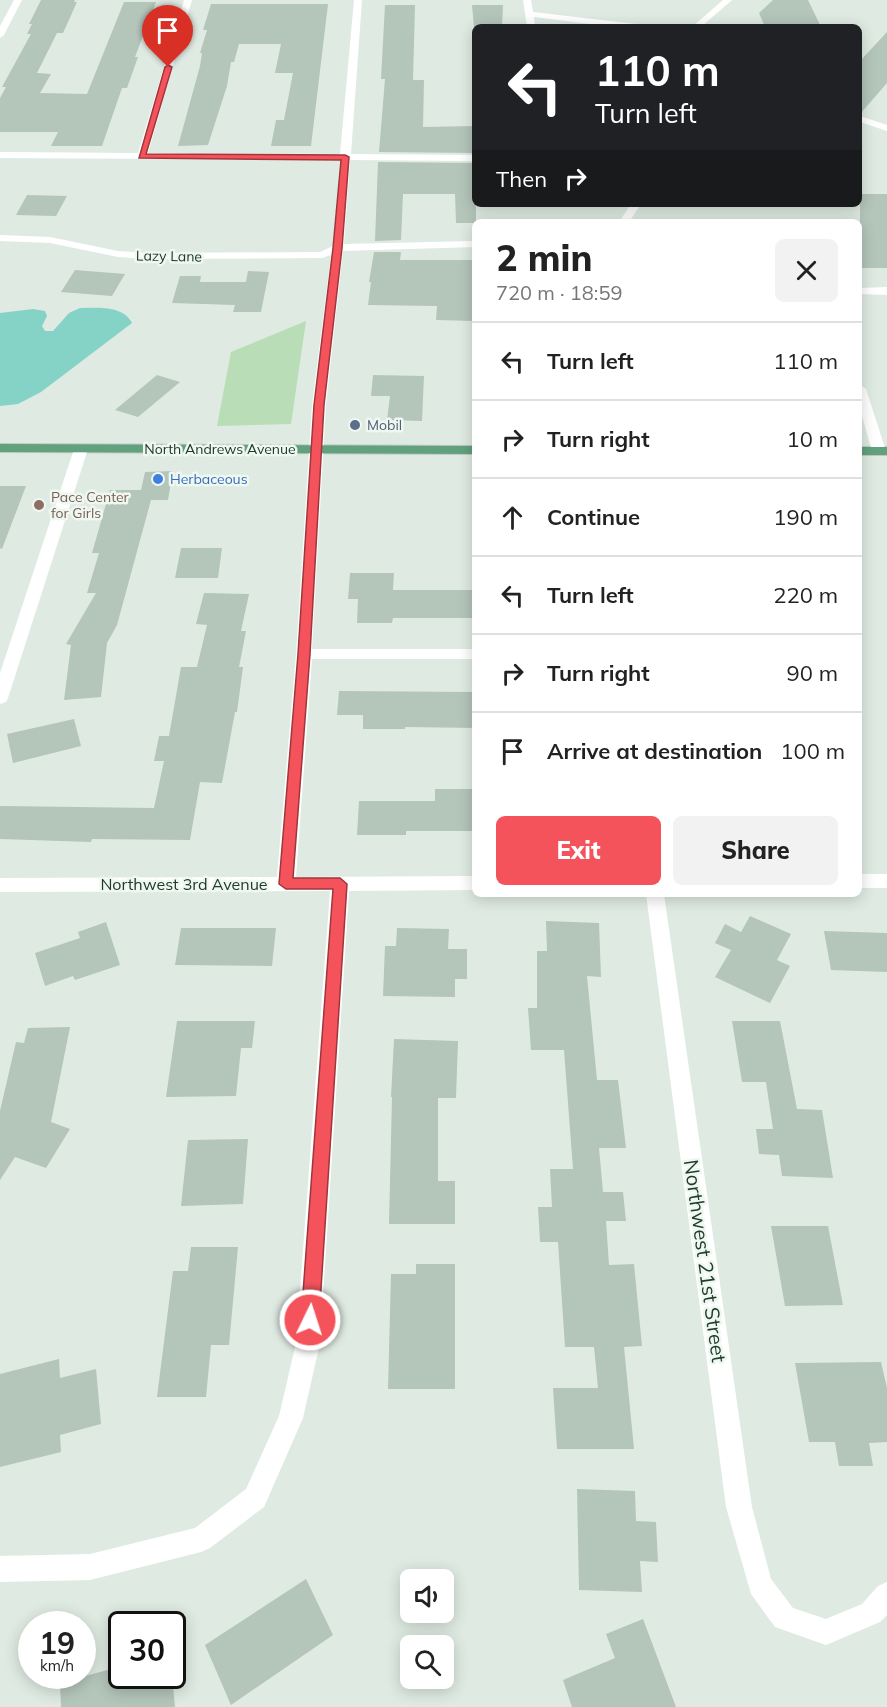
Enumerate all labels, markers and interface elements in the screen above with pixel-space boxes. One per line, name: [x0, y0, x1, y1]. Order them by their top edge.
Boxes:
pin: [142, 5, 193, 67]
icon: arrive: [151, 14, 184, 47]
text: 110 m: [595, 44, 720, 97]
icon: left: [496, 48, 574, 126]
text: Turn left: [595, 96, 697, 130]
icon: right: [559, 162, 592, 195]
text: Then: [496, 165, 547, 193]
text: 2 min: [496, 235, 592, 280]
button: close: [775, 239, 838, 302]
street label: Lazy Lane: [136, 246, 202, 266]
text: 720 m · 18:59: [496, 280, 622, 305]
icon: left: [496, 345, 529, 378]
text: Turn left: [547, 347, 634, 375]
text: 110 m: [773, 347, 838, 375]
place label: Mobil: [367, 416, 402, 434]
marker: Mobil: [348, 418, 362, 432]
icon: right: [496, 423, 529, 456]
text: Turn right: [547, 425, 650, 453]
text: 10 m: [787, 425, 838, 453]
street label: North Andrews Avenue: [144, 440, 296, 458]
place label: Herbaceous: [170, 470, 248, 488]
marker: Herbaceous: [151, 472, 165, 486]
place label: Pace Center for Girls: [51, 488, 130, 522]
marker: Pace Center for Girls: [32, 498, 46, 512]
icon: ahead: [496, 501, 529, 534]
text: Continue: [547, 503, 640, 531]
text: 190 m: [773, 503, 838, 531]
icon: left: [496, 579, 529, 612]
text: Turn left: [547, 581, 634, 609]
text: 220 m: [773, 581, 838, 609]
icon: right: [496, 657, 529, 690]
text: Turn right: [547, 659, 650, 687]
text: 90 m: [787, 659, 838, 687]
icon: arrive: [496, 735, 529, 768]
text: Arrive at destination: [547, 737, 762, 765]
text: 100 m: [780, 737, 845, 765]
button: Exit: [496, 816, 661, 885]
button: Share: [673, 816, 838, 885]
street label: Northwest 3rd Avenue: [100, 874, 268, 894]
street label: Northwest 21st Street: [679, 1158, 732, 1364]
position arrow: [278, 1288, 342, 1352]
map controls: [400, 1569, 454, 1689]
button: sound: [400, 1569, 454, 1623]
speed limit sign: 30: [108, 1611, 186, 1689]
text: 19: [39, 1624, 75, 1662]
button: search: [400, 1635, 454, 1689]
text: km/h: [40, 1656, 74, 1675]

